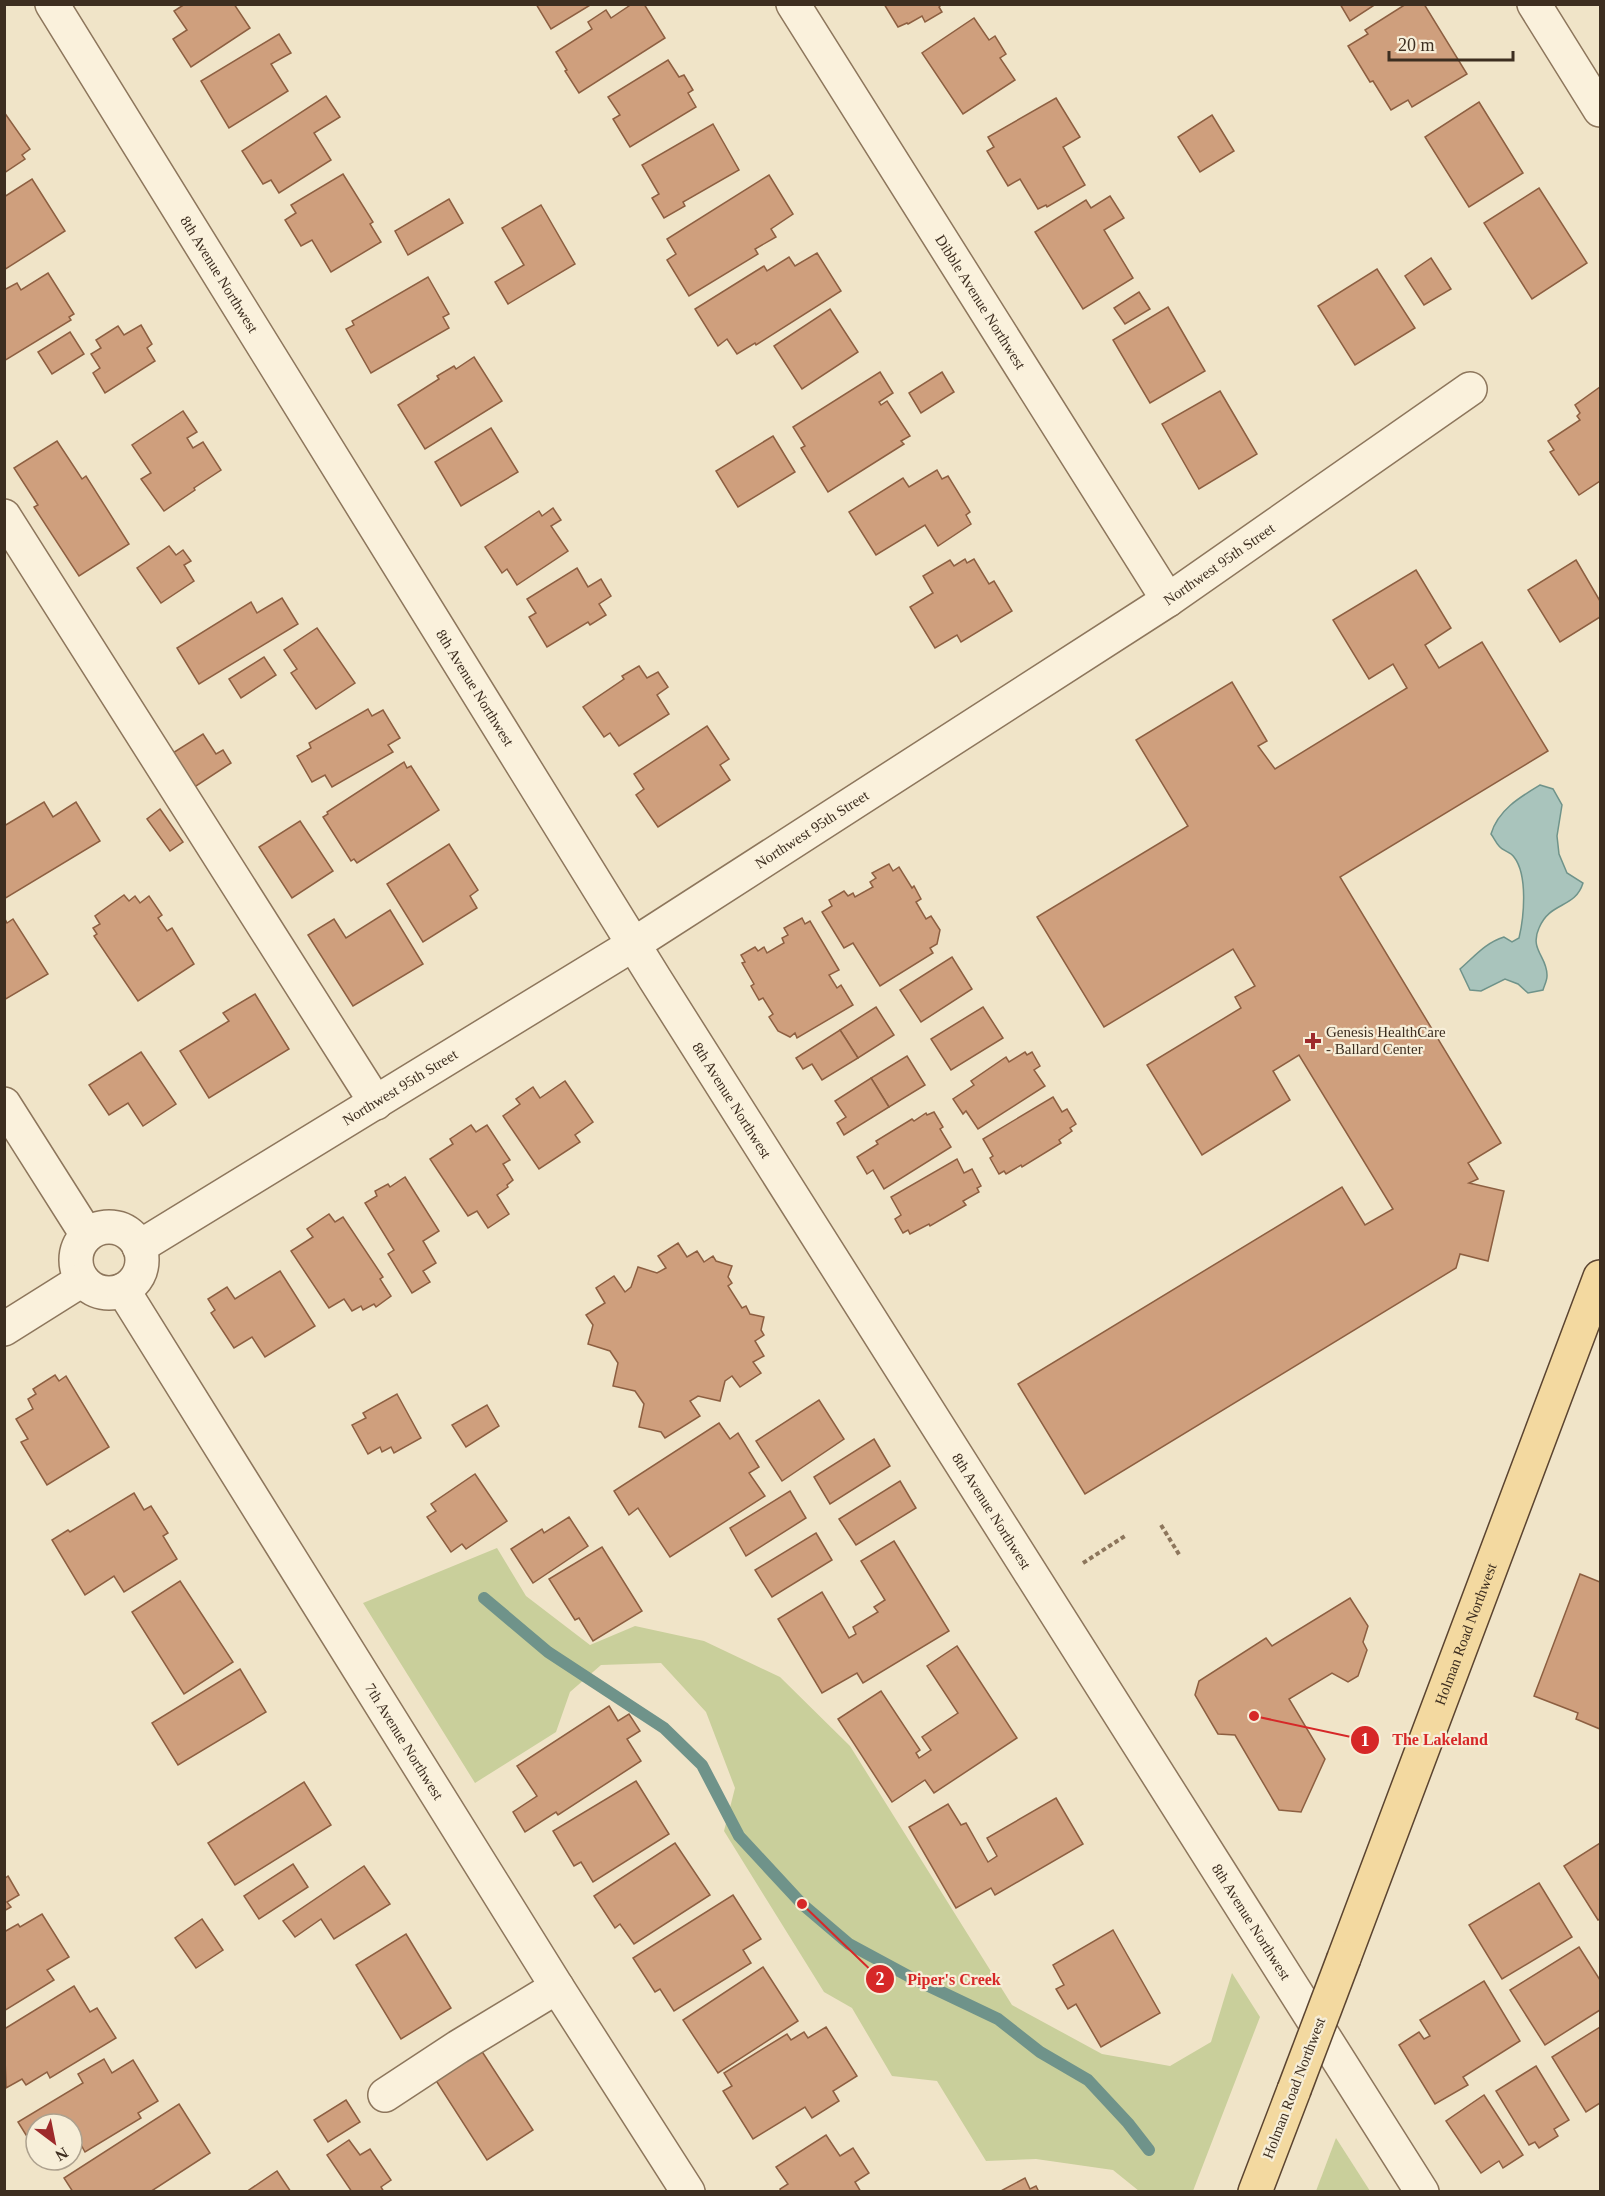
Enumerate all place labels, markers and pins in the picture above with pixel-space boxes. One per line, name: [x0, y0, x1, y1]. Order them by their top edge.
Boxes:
place label: Genesis HealthCare - Ballard Center: [1326, 1024, 1446, 1057]
marker: Genesis HealthCare - Ballard Center: [1304, 1032, 1322, 1050]
callout: The Lakeland: [1350, 1723, 1500, 1757]
callout: Piper's Creek: [865, 1962, 1013, 1996]

